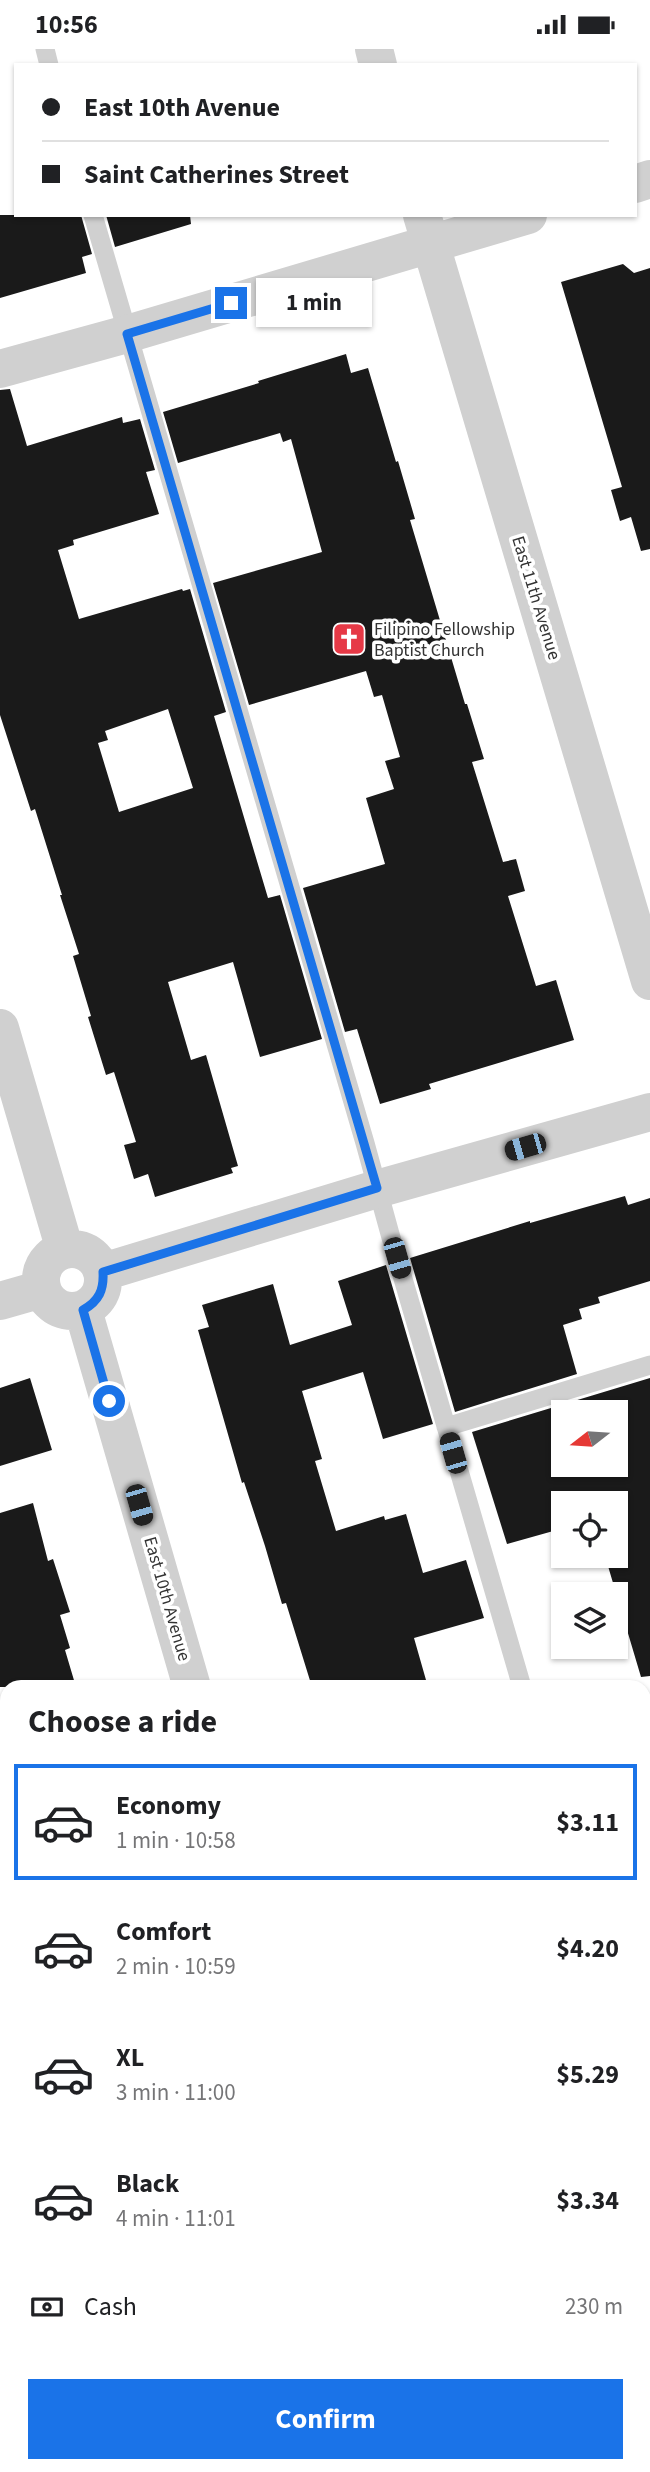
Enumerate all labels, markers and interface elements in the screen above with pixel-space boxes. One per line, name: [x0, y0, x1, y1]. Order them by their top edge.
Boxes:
text: 10:56: [35, 6, 98, 43]
text: East 10th Avenue: [84, 89, 280, 126]
text: Saint Catherines Street: [84, 156, 349, 193]
callout: 1 min: [256, 279, 371, 327]
text: 1 min: [286, 286, 342, 319]
route end: [215, 287, 247, 319]
street label: East 11th Avenue: [505, 533, 567, 663]
place label: Filipino Fellowship Baptist Church: [374, 617, 515, 663]
church icon: Filipino Fellowship Baptist Church: [330, 620, 368, 658]
car: [502, 1131, 549, 1163]
car: [382, 1235, 413, 1281]
route start: [93, 1385, 125, 1417]
north arrow: [551, 1400, 628, 1477]
map controls: [551, 1400, 628, 1659]
car: [438, 1430, 469, 1476]
car: [124, 1482, 155, 1528]
button: locate: [551, 1491, 628, 1568]
street label: East 10th Avenue: [137, 1534, 197, 1664]
button: layers: [551, 1582, 628, 1659]
text: Choose a ride: [28, 1699, 217, 1745]
text: Economy: [116, 1787, 221, 1824]
icon: car: [32, 1791, 95, 1854]
text: $3.11: [556, 1804, 619, 1841]
text: 1 min · 10:58: [116, 1824, 236, 1857]
text: Comfort: [116, 1913, 211, 1950]
icon: car: [32, 1917, 95, 1980]
text: $4.20: [556, 1930, 619, 1967]
text: 2 min · 10:59: [116, 1950, 236, 1983]
text: XL: [116, 2039, 144, 2076]
icon: car: [32, 2043, 95, 2106]
text: $5.29: [556, 2056, 619, 2093]
text: 3 min · 11:00: [116, 2076, 236, 2109]
text: Black: [116, 2165, 179, 2202]
icon: car: [32, 2169, 95, 2232]
text: $3.34: [556, 2182, 619, 2219]
text: 4 min · 11:01: [116, 2202, 236, 2235]
icon: cash: [28, 2288, 66, 2326]
text: Cash: [84, 2288, 137, 2325]
text: 230 m: [565, 2290, 623, 2323]
button: Confirm: [28, 2379, 623, 2459]

